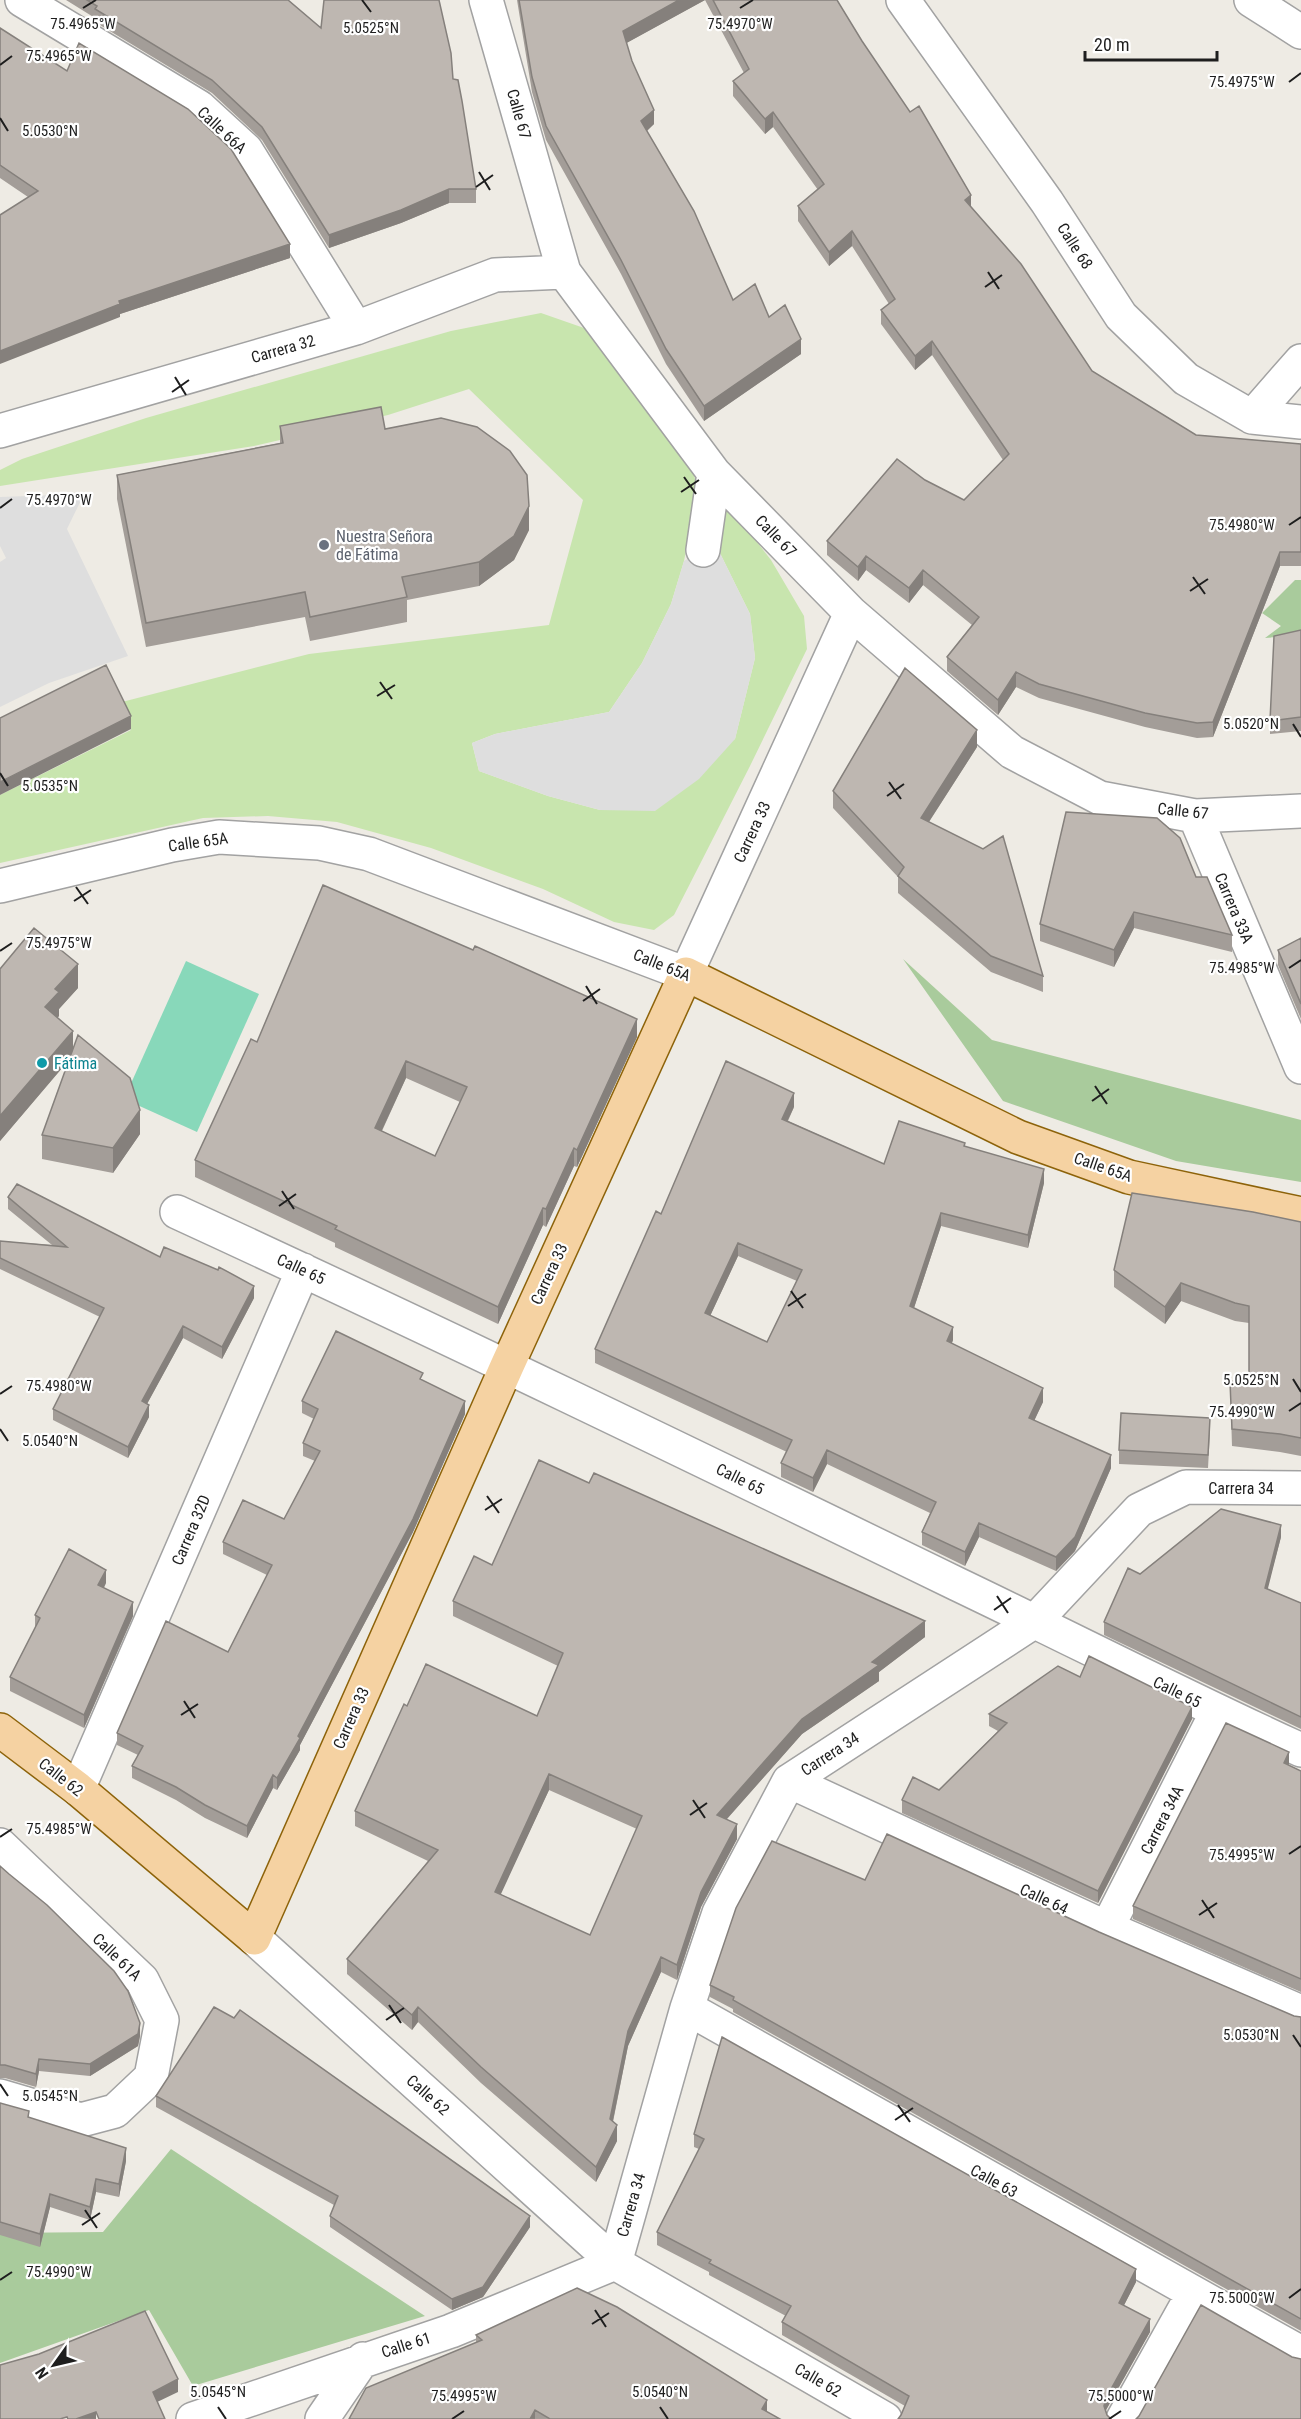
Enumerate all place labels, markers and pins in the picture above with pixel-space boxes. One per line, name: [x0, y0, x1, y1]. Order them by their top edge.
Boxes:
place label: Nuestra Señora de Fátima: [336, 527, 433, 564]
marker: Nuestra Señora de Fátima: [317, 538, 331, 552]
place label: Fátima: [54, 1054, 97, 1073]
marker: Fátima: [35, 1056, 49, 1070]

